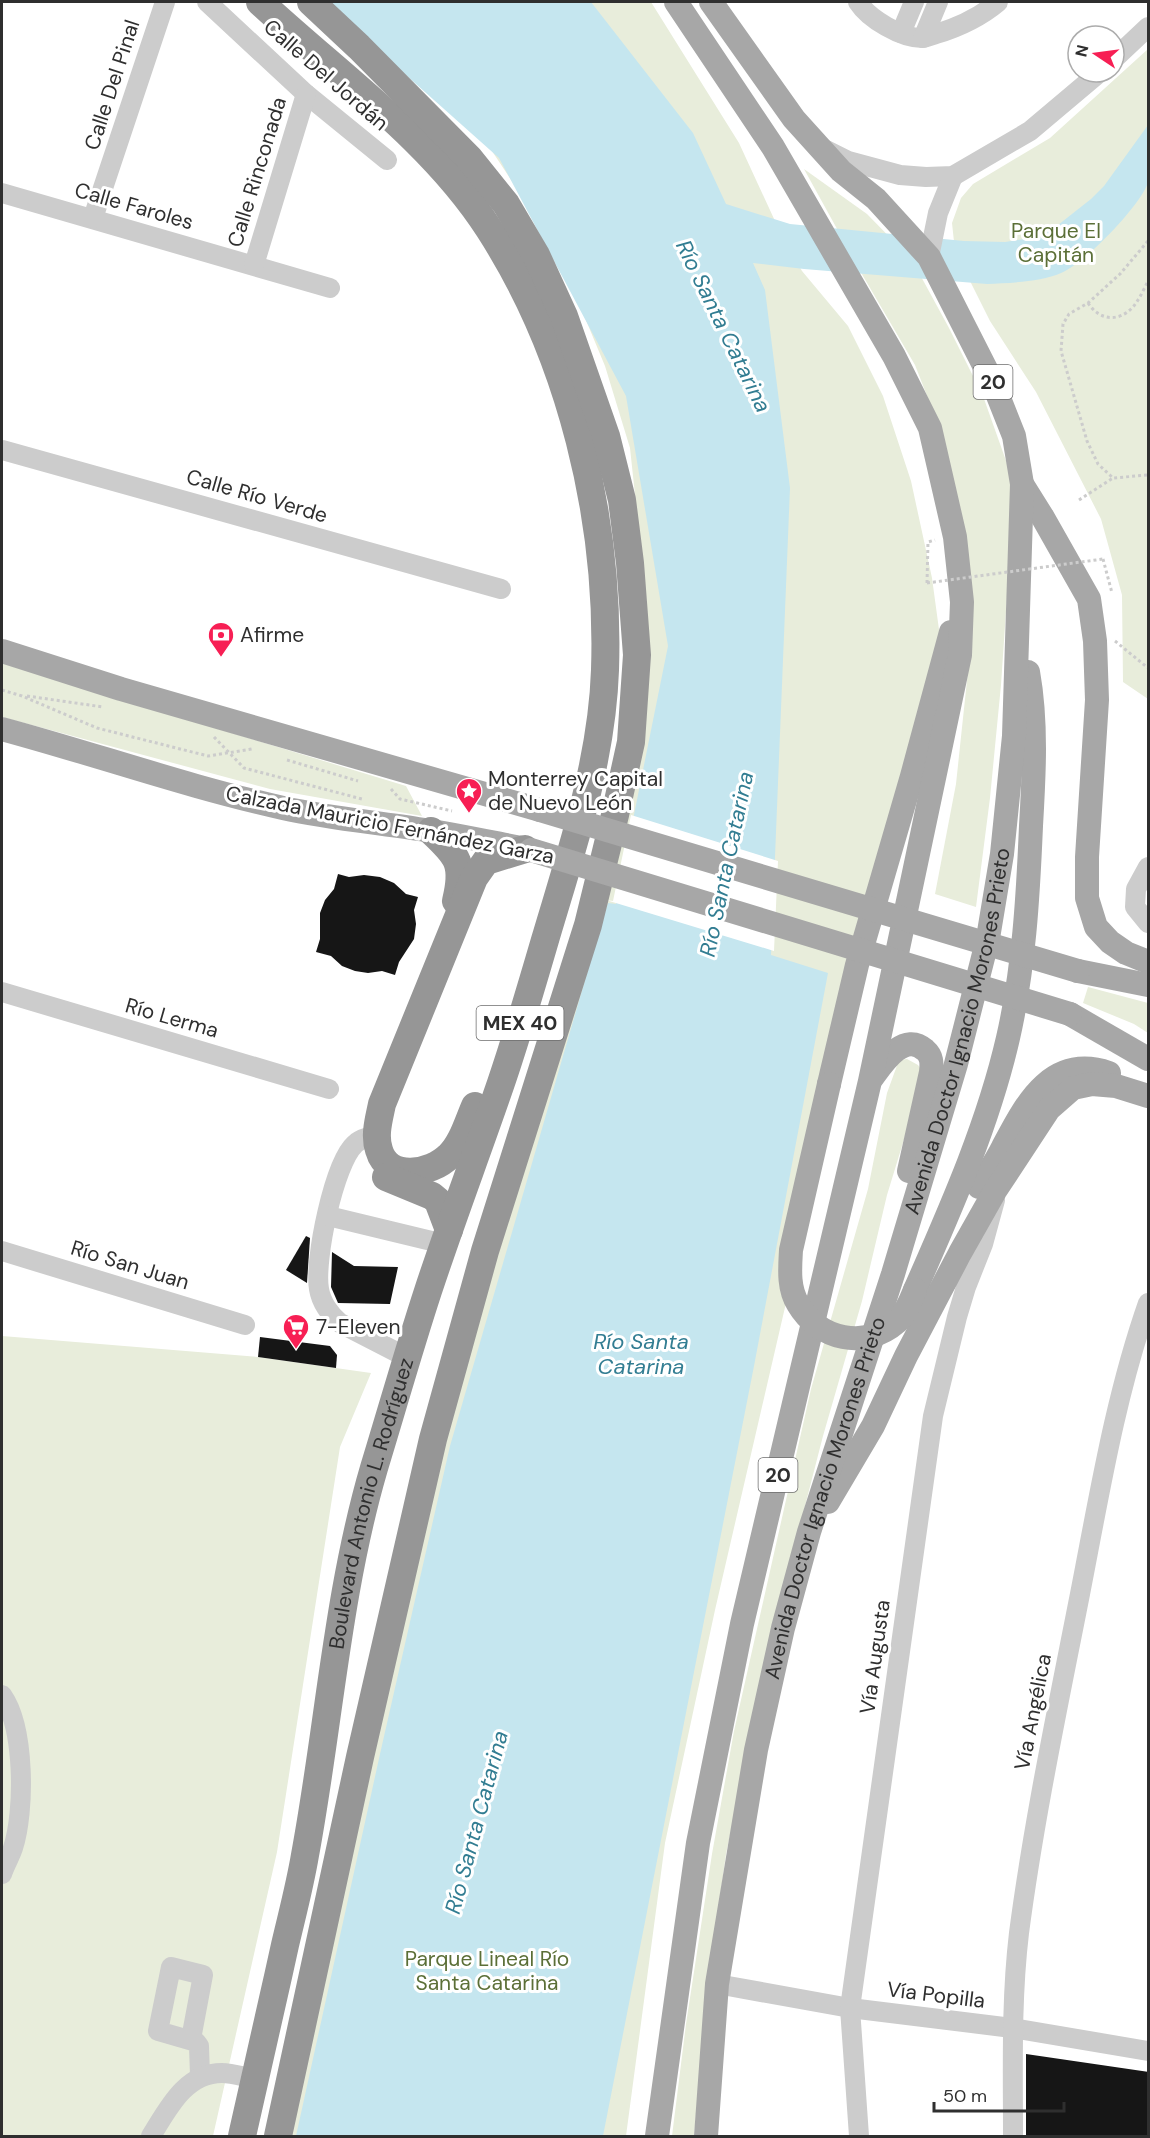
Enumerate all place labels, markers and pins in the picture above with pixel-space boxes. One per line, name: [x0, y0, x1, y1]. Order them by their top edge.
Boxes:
bank icon: Afirme: [206, 620, 236, 658]
place label: Afirme: [240, 621, 304, 649]
place label: Monterrey Capital de Nuevo León: [488, 765, 663, 817]
place icon: Monterrey Capital de Nuevo León: [454, 776, 484, 814]
supermarket icon: 7-Eleven: [281, 1312, 311, 1350]
place label: 7-Eleven: [316, 1313, 400, 1341]

